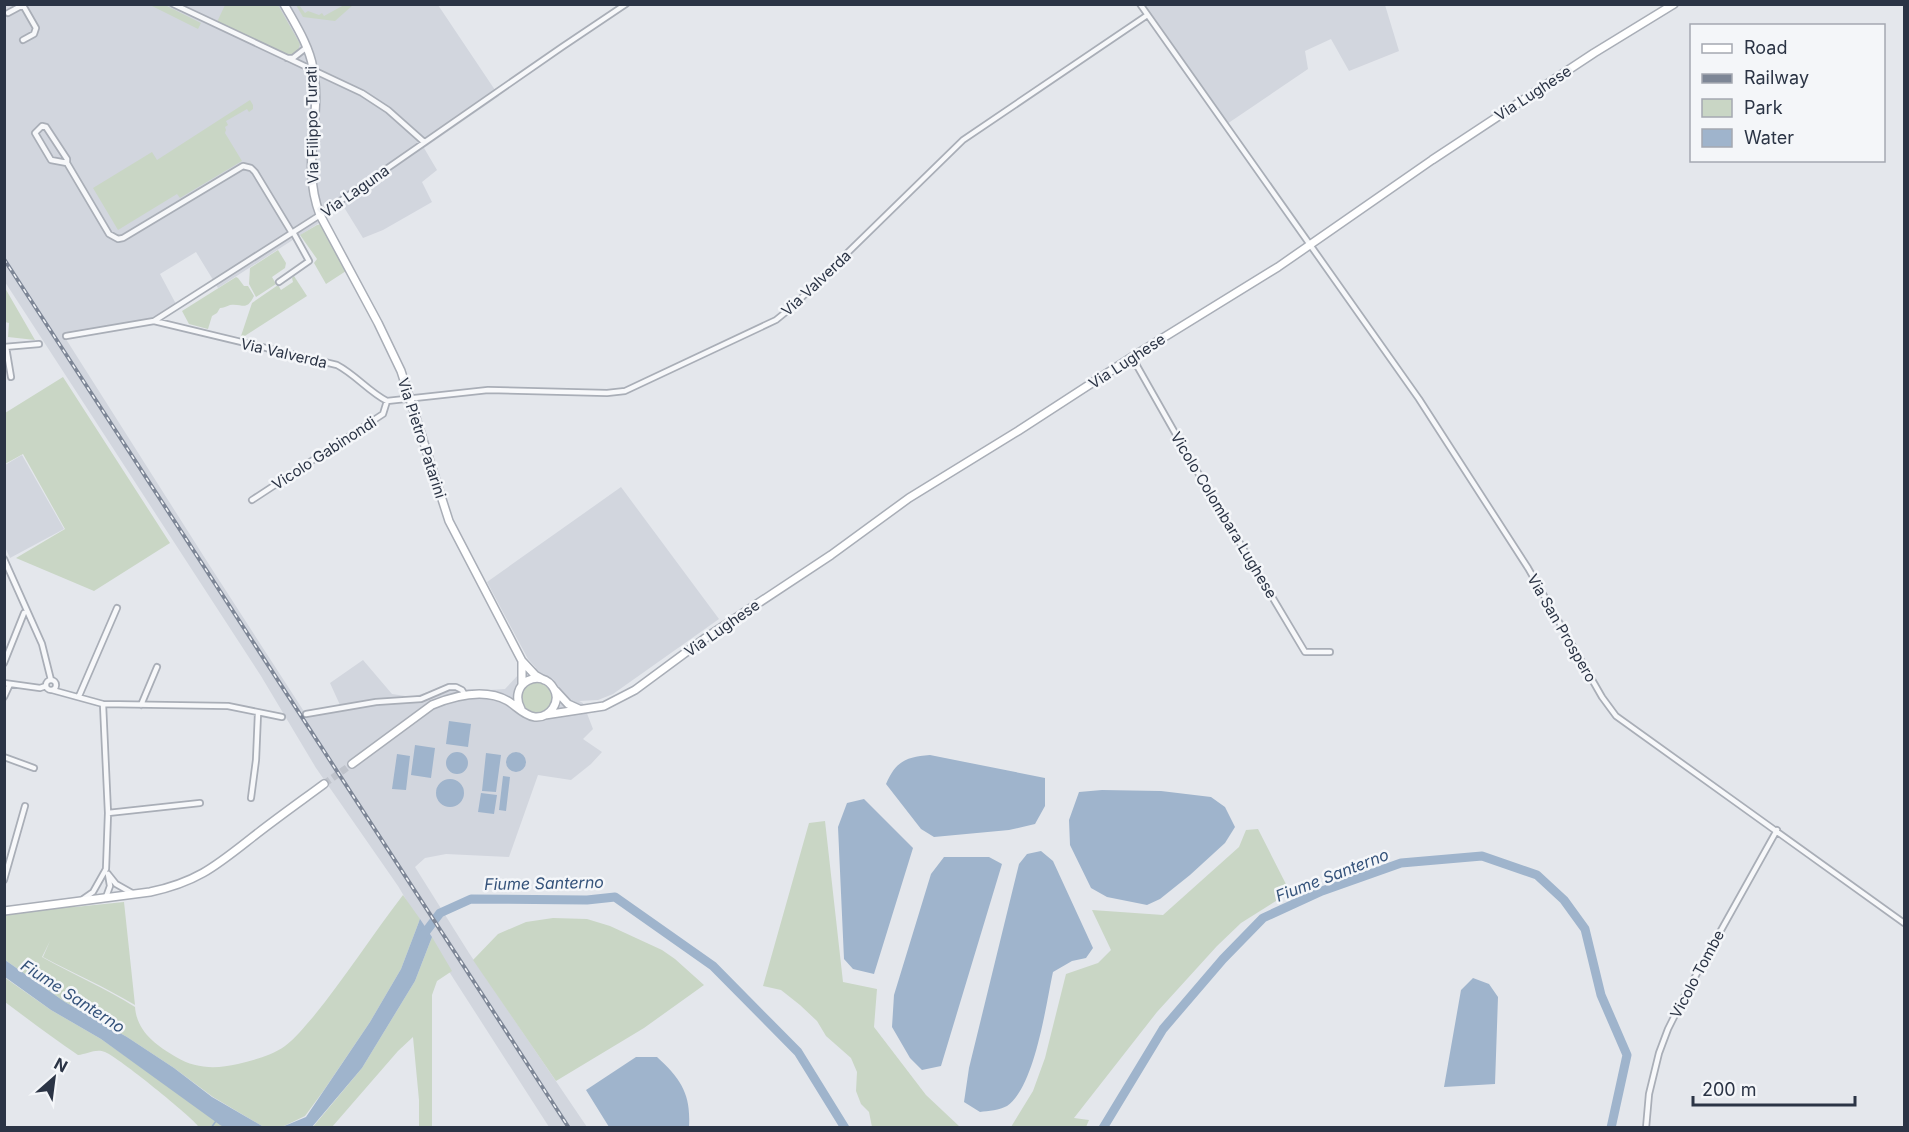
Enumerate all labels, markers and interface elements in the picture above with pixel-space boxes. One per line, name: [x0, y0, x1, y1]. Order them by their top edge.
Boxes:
legend: [1690, 24, 1885, 162]
text: Road: [1744, 37, 1787, 58]
street label: Via Lughese: [1491, 61, 1575, 125]
street label: Via Filippo Turati: [301, 66, 323, 184]
text: Railway: [1744, 67, 1809, 88]
text: Park: [1744, 97, 1783, 118]
text: Water: [1744, 127, 1794, 148]
street label: Via Laguna: [317, 161, 393, 221]
street label: Via Valverda: [777, 246, 855, 320]
street label: Via Lughese: [1085, 329, 1169, 393]
street label: Via Valverda: [239, 334, 329, 372]
street label: Via Pietro Patarini: [394, 375, 450, 501]
street label: Vicolo Gabinondi: [268, 412, 380, 494]
street label: Vicolo Colombara Lughese: [1167, 428, 1281, 602]
street label: Via San Prospero: [1523, 570, 1601, 686]
street label: Via Lughese: [681, 595, 763, 661]
water label: Fiume Santerno: [1273, 844, 1391, 906]
water label: Fiume Santerno: [484, 872, 604, 894]
street label: Vicolo Tombe: [1666, 927, 1728, 1021]
water label: Fiume Santerno: [17, 955, 129, 1037]
north arrow: [24, 1048, 84, 1108]
text: N: [51, 1053, 71, 1076]
scale bar: [1693, 1069, 1855, 1107]
text: 200 m: [1702, 1079, 1757, 1100]

